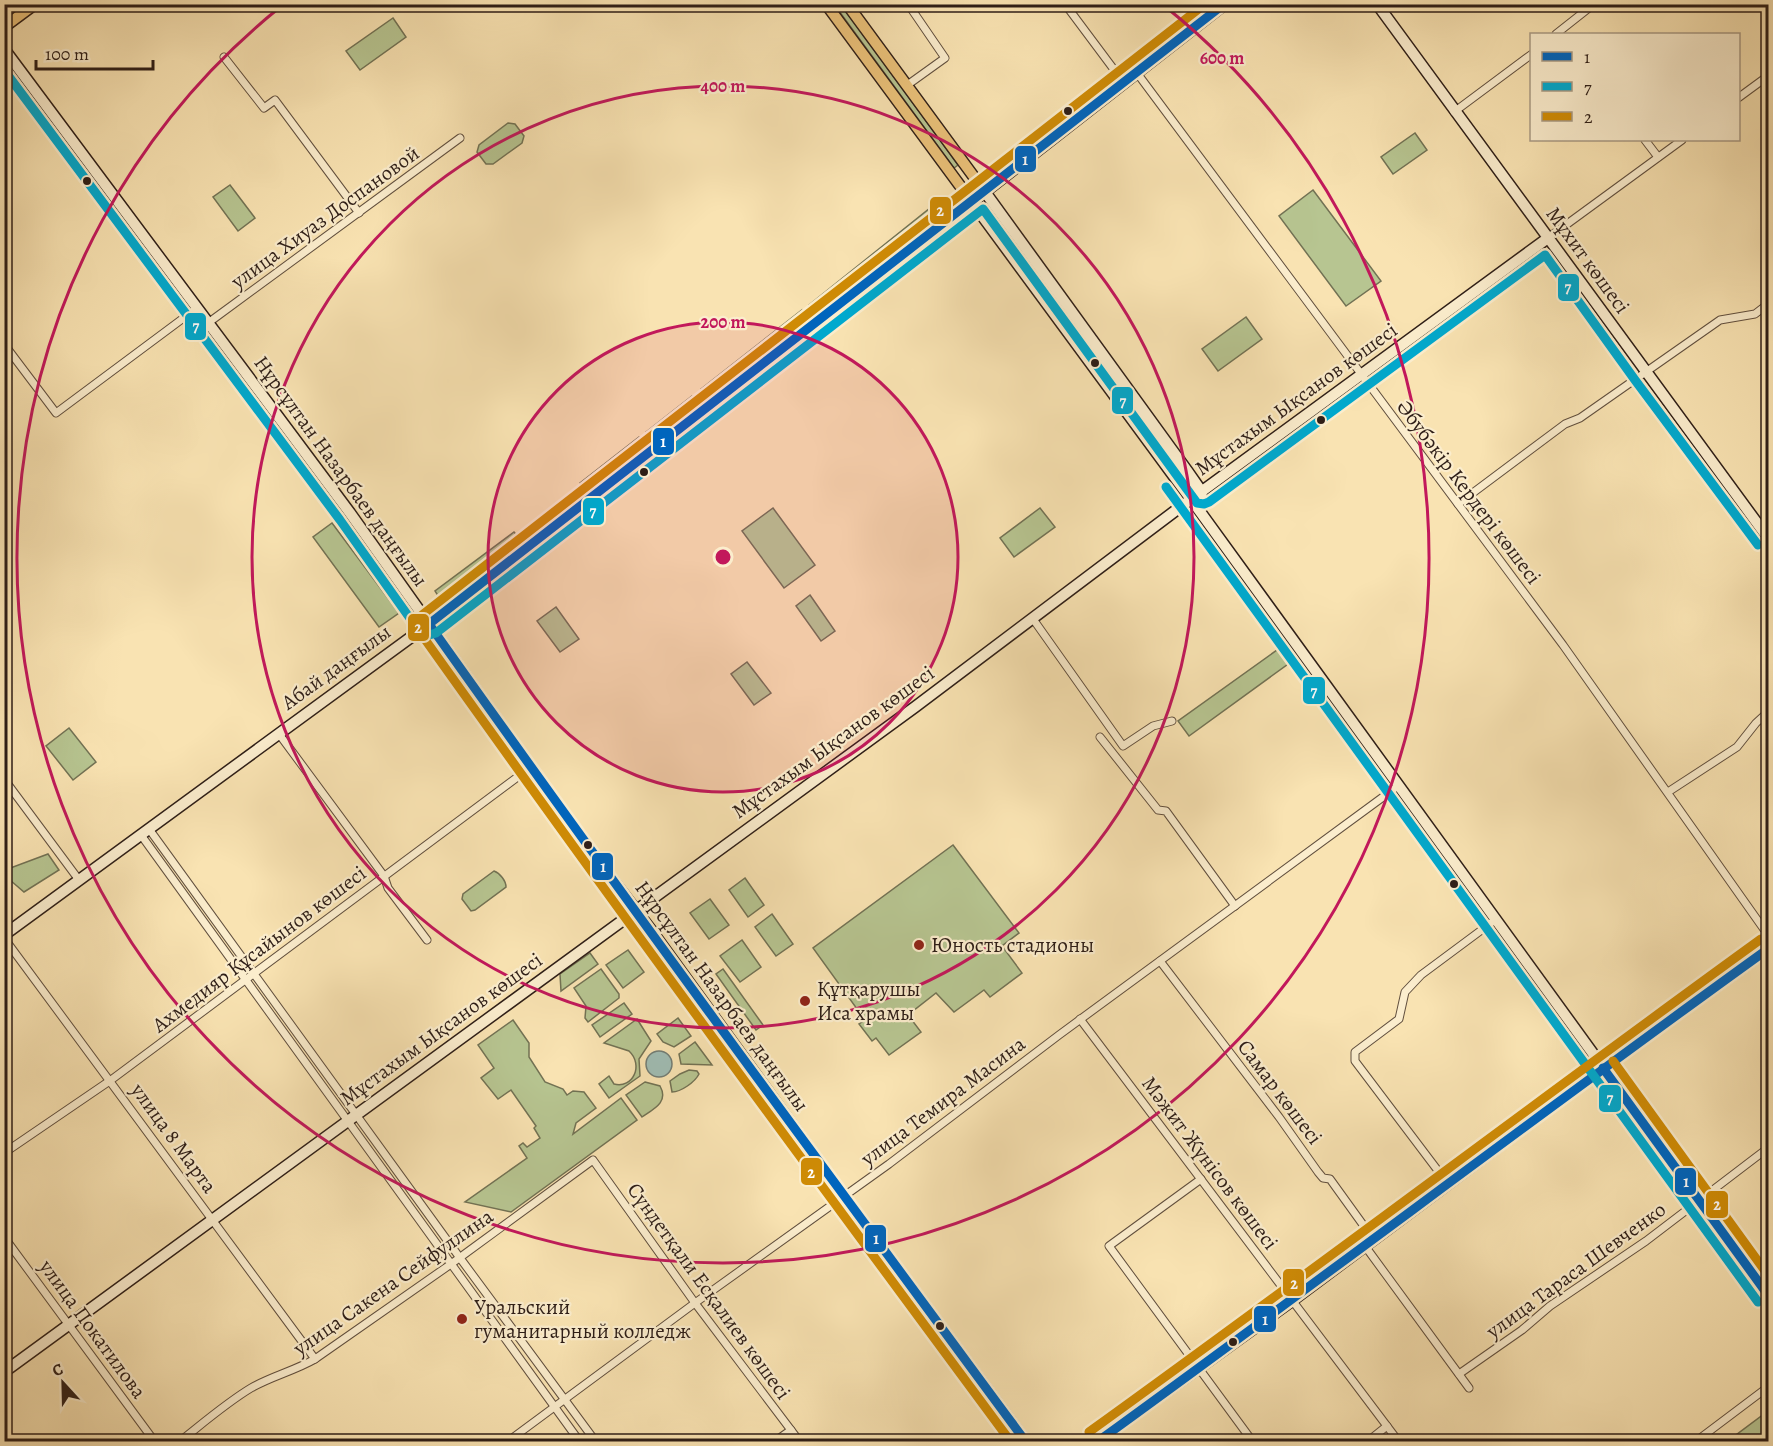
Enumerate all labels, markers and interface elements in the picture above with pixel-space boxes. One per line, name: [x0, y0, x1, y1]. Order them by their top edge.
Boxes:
scale bar: [36, 33, 153, 71]
legend: [1530, 33, 1740, 141]
text: 100 m: [45, 42, 89, 66]
text: 1: [1584, 45, 1590, 69]
text: 600 m: [1200, 46, 1244, 70]
text: 400 m: [701, 74, 745, 98]
text: 7: [1584, 75, 1592, 99]
unlabelled marker: [1062, 105, 1074, 117]
text: 2: [1584, 105, 1593, 129]
street label: улица Хиуаз Доспановой: [224, 139, 425, 295]
line badge: 1: [1014, 145, 1037, 173]
text: 1: [1022, 149, 1028, 171]
unlabelled marker: [81, 175, 93, 187]
line badge: 2: [929, 196, 952, 225]
text: 2: [936, 200, 944, 222]
street label: Мұхит көшесі: [1540, 201, 1636, 319]
line badge: 7: [1557, 273, 1580, 302]
text: 7: [1565, 277, 1572, 299]
text: 200 m: [700, 310, 746, 334]
line badge: 7: [184, 312, 207, 341]
text: 7: [193, 316, 200, 338]
street label: Мұстахым Ықсанов көшесі: [1189, 316, 1403, 482]
street label: Нұрсұлтан Назарбаев даңғылы: [248, 350, 434, 592]
unlabelled marker: [1089, 357, 1101, 369]
line badge: 7: [1111, 386, 1134, 415]
text: 7: [1120, 391, 1127, 413]
street label: Әбубәкір Кердері көшесі: [1390, 394, 1548, 590]
unlabelled marker: [1315, 414, 1327, 426]
line badge: 1: [652, 427, 675, 456]
text: 1: [660, 431, 666, 453]
unlabelled marker: [638, 466, 650, 478]
line badge: 7: [582, 497, 605, 526]
text: 7: [590, 501, 597, 523]
centre of rings: [713, 547, 733, 567]
line badge: 2: [407, 613, 430, 642]
text: 2: [414, 617, 422, 639]
street label: Абай даңғылы: [275, 618, 396, 717]
street label: Мұстахым Ықсанов көшесі: [726, 659, 940, 825]
line badge: 7: [1302, 676, 1326, 705]
text: 7: [1311, 681, 1318, 703]
unlabelled marker: [582, 839, 594, 851]
line badge: 1: [591, 852, 614, 881]
text: 1: [600, 856, 606, 878]
street label: Ахмедияр Құсайынов көшесі: [145, 859, 372, 1039]
street label: Нұрсұлтан Назарбаев даңғылы: [629, 875, 815, 1117]
unlabelled marker: [1448, 878, 1460, 890]
place label: Юность стадионы: [931, 931, 1094, 959]
marker: Юность стадионы: [912, 938, 926, 952]
street label: Мұстахым Ықсанов көшесі: [334, 946, 548, 1112]
place label: Құтқарушы Иса храмы: [817, 975, 921, 1027]
marker: Құтқарушы Иса храмы: [798, 994, 812, 1008]
street label: улица Темира Масина: [854, 1030, 1031, 1173]
street label: Самар көшесі: [1231, 1034, 1329, 1150]
street label: Мәжит Жүнісов көшесі: [1135, 1070, 1285, 1256]
street label: улица 8 Марта: [124, 1077, 224, 1199]
line badge: 7: [1598, 1084, 1622, 1113]
text: 7: [1607, 1088, 1614, 1110]
line badge: 2: [800, 1157, 823, 1186]
text: 2: [807, 1162, 815, 1184]
line badge: 1: [1674, 1167, 1697, 1196]
text: 1: [1683, 1171, 1689, 1193]
street label: Сүндетқали Есқалиев көшесі: [621, 1177, 797, 1405]
line badge: 2: [1705, 1190, 1729, 1219]
text: 2: [1713, 1194, 1721, 1216]
street label: улица Тараса Шевченко: [1480, 1195, 1672, 1345]
street label: улица Сакена Сейфуллина: [287, 1202, 499, 1362]
line badge: 1: [864, 1224, 887, 1253]
text: 1: [873, 1228, 879, 1250]
street label: улица Покатилова: [32, 1253, 153, 1404]
line badge: 2: [1282, 1268, 1305, 1297]
text: 2: [1290, 1273, 1298, 1295]
place label: Уральский гуманитарный колледж: [474, 1293, 691, 1345]
line badge: 1: [1253, 1305, 1277, 1333]
text: 1: [1262, 1309, 1268, 1331]
marker: Уральский гуманитарный колледж: [455, 1312, 469, 1326]
unlabelled marker: [934, 1320, 946, 1332]
unlabelled marker: [1227, 1336, 1239, 1348]
north arrow: [33, 1353, 93, 1413]
text: С: [49, 1358, 67, 1382]

